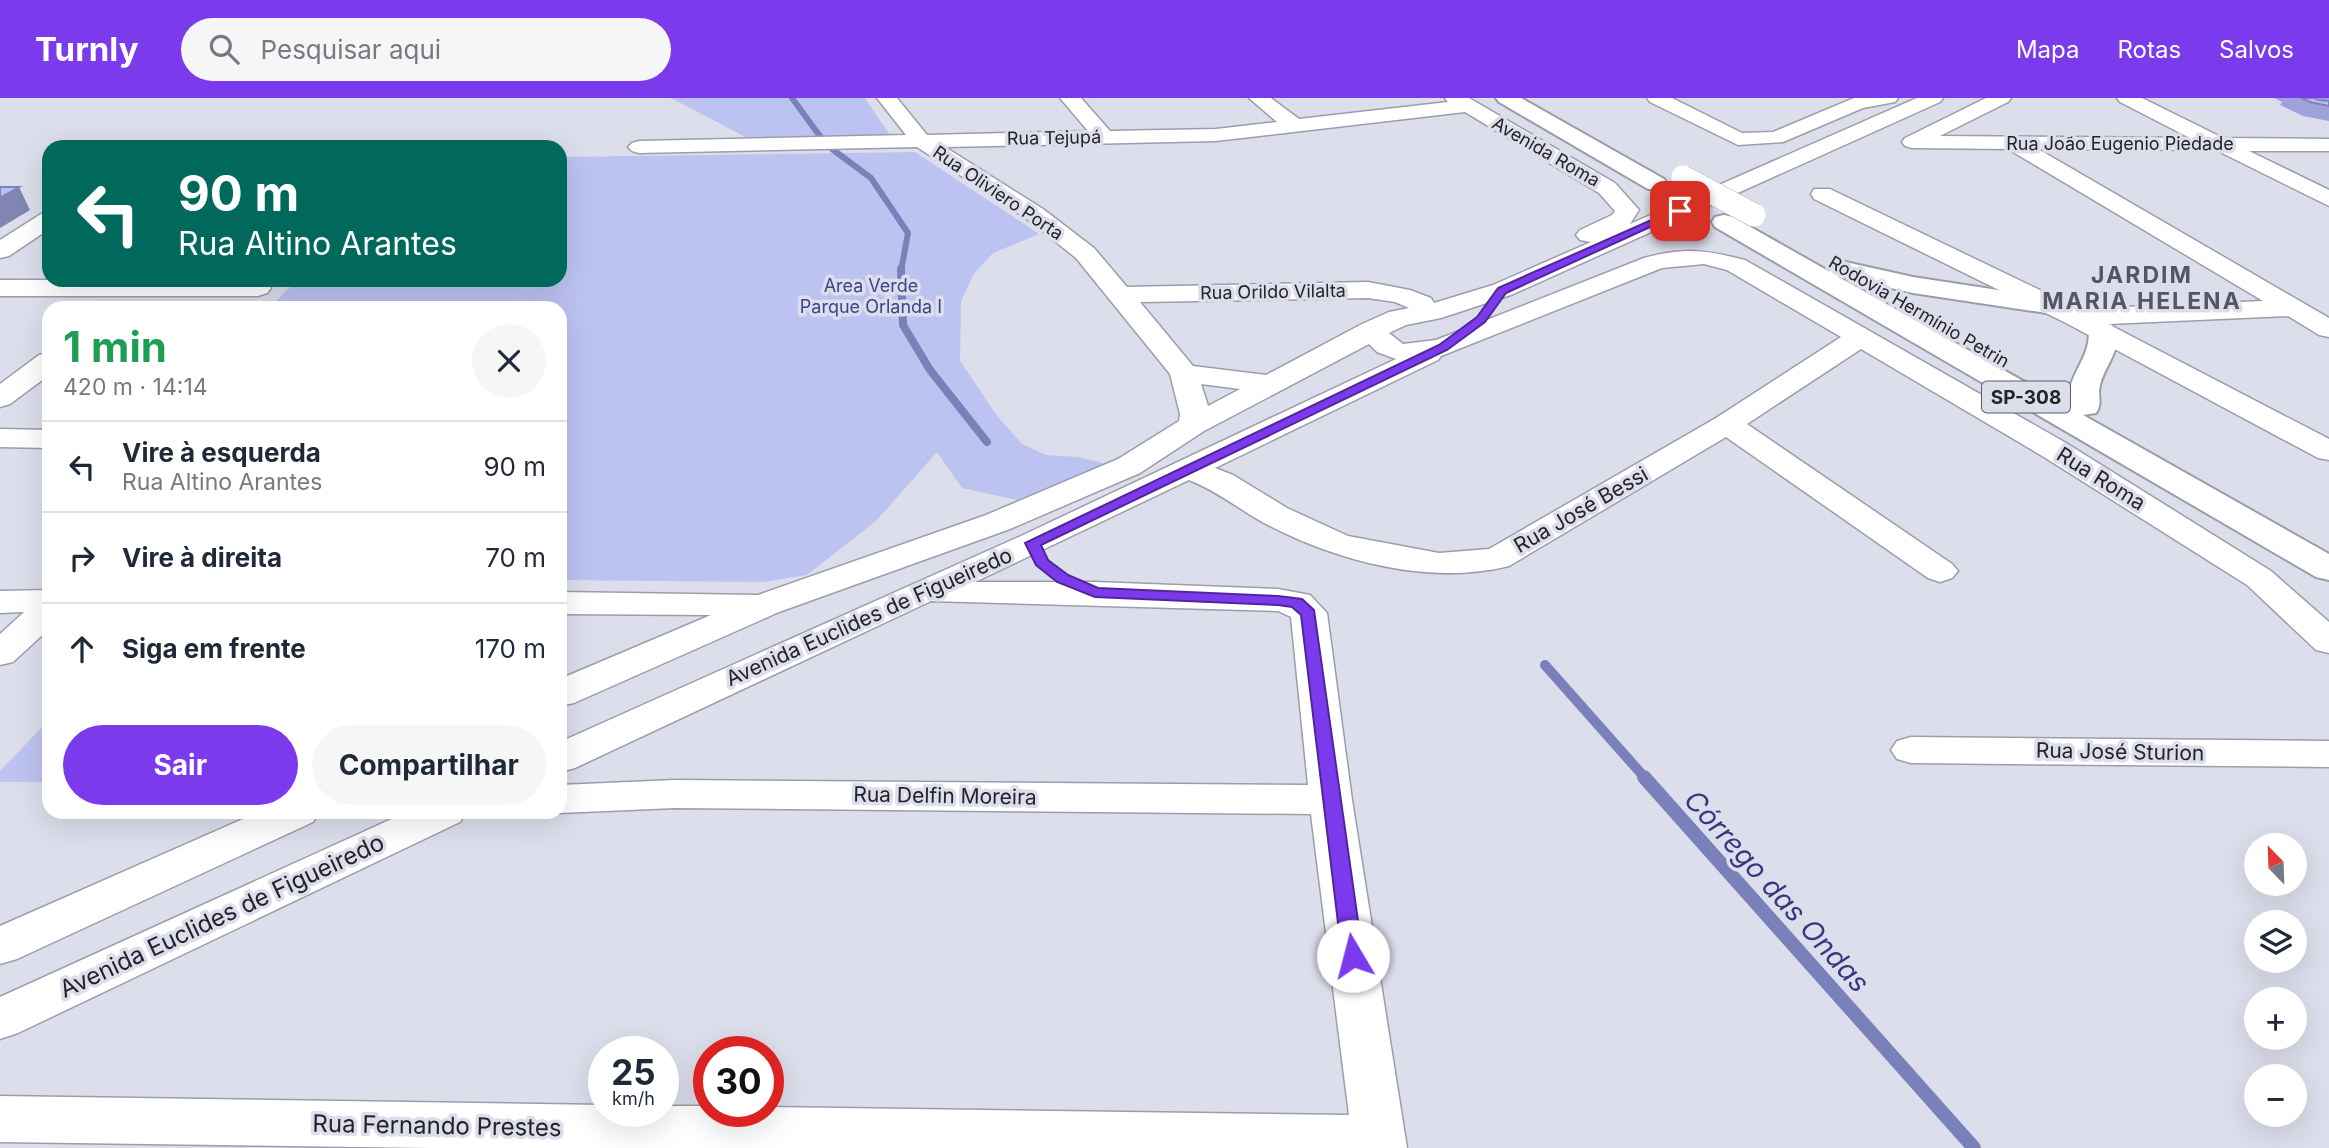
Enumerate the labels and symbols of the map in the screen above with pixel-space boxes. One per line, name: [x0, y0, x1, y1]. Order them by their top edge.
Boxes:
street label: Avenida Roma: [1489, 112, 1604, 191]
street label: Rua Tejupá: [1007, 126, 1101, 149]
street label: Rua João Eugenio Piedade: [2006, 133, 2234, 154]
street label: Rua Oliviero Porta: [929, 141, 1067, 244]
pin: [1650, 181, 1710, 241]
street label: Rodovia Hermínio Petrin: [1825, 251, 2013, 372]
district label: JARDIM MARIA HELENA: [2042, 261, 2242, 315]
park label: Area Verde Parque Orlanda I: [800, 275, 942, 317]
street label: Rua Orildo Vilalta: [1200, 280, 1346, 303]
road number: SP-308: [1982, 382, 2070, 412]
street label: Rua Roma: [2052, 442, 2150, 516]
street label: Rua José Bessi: [1509, 461, 1652, 558]
street label: Avenida Euclides de Figueiredo: [722, 542, 1016, 691]
street label: Rua José Sturion: [2036, 738, 2204, 765]
street label: Rua Delfin Moreira: [853, 781, 1037, 810]
water label: Córrego das Ondas: [1677, 783, 1877, 999]
street label: Avenida Euclides de Figueiredo: [55, 827, 389, 1004]
north arrow: [2244, 833, 2306, 896]
position arrow: [1316, 919, 1390, 993]
speed limit sign: 30: [693, 1036, 784, 1127]
street label: Rua Fernando Prestes: [312, 1109, 562, 1142]

